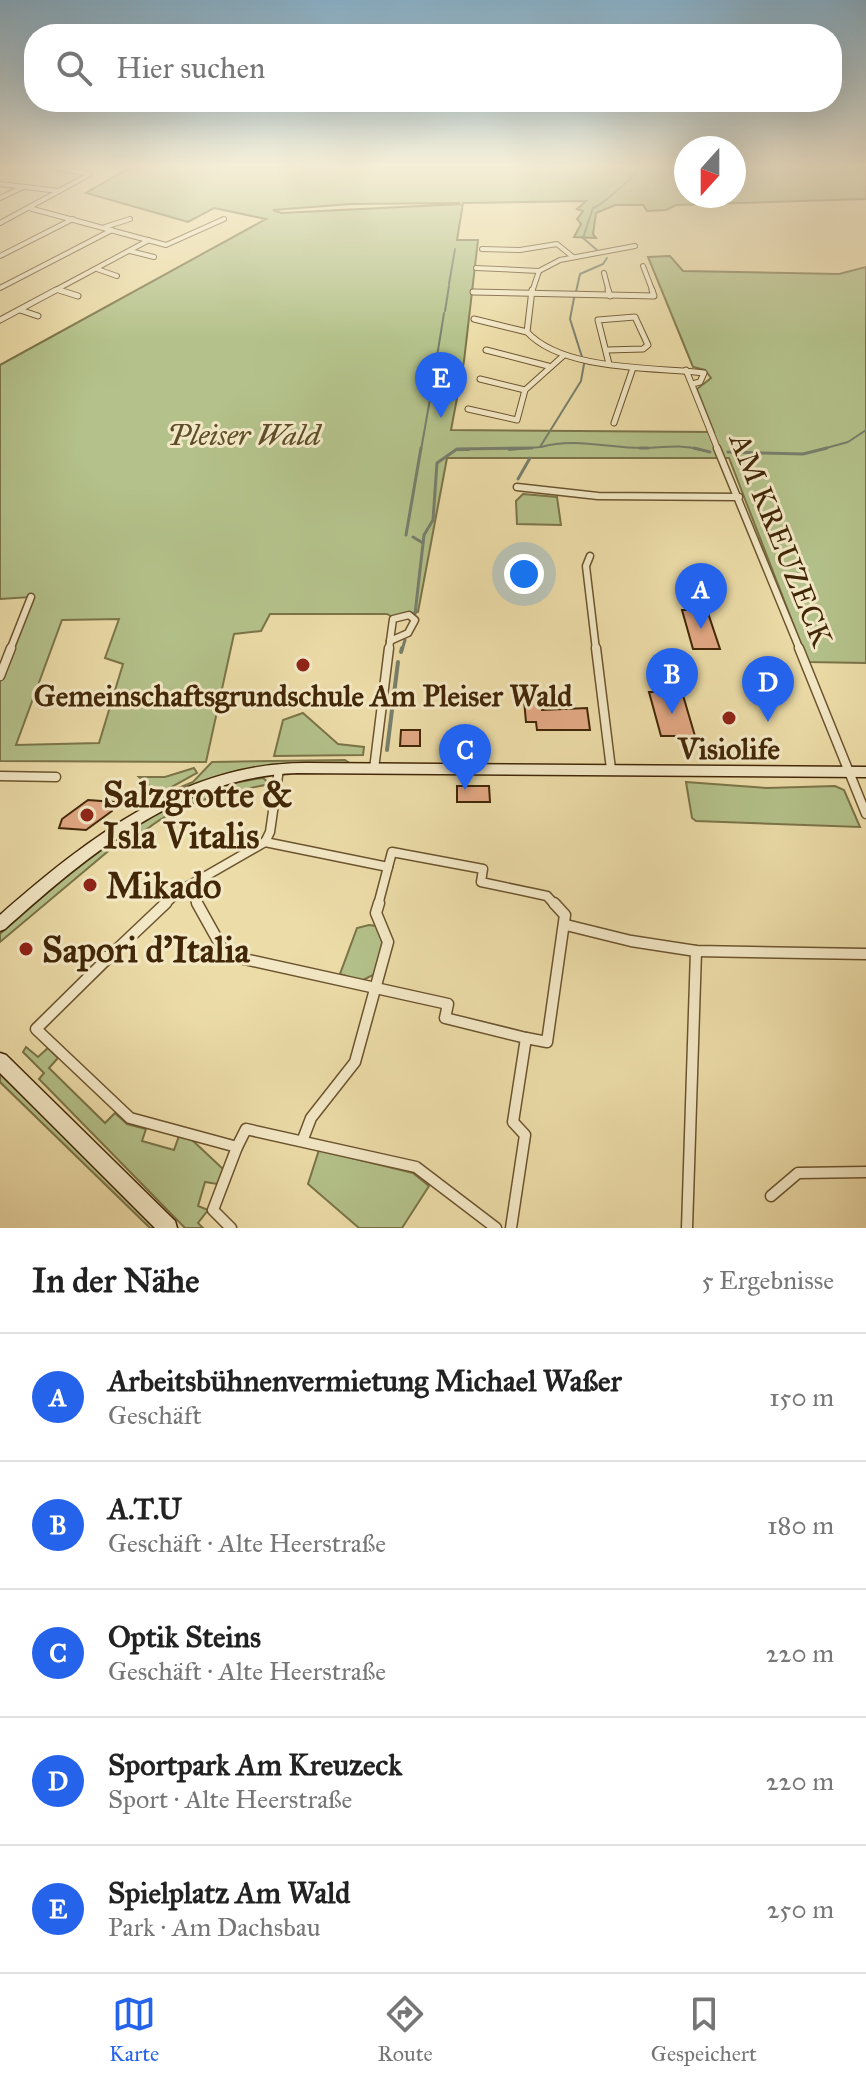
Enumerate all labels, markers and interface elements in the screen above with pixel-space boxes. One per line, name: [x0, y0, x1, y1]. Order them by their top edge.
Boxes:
search box: [24, 24, 842, 112]
icon: search: [52, 46, 96, 90]
text: Hier suchen: [116, 50, 265, 86]
north arrow: [674, 136, 746, 208]
pin: E: [415, 352, 467, 418]
park label: Pleiser Wald: [167, 417, 323, 453]
street label: AM KREUZECK: [721, 426, 840, 653]
your location: [504, 554, 544, 594]
pin: A: [675, 563, 727, 629]
pin: B: [646, 648, 698, 714]
marker: Gemeinschaftsgrundschule Am Pleiser Wald: [294, 656, 312, 674]
pin: D: [742, 656, 794, 722]
place label: Gemeinschaftsgrundschule Am Pleiser Wald: [34, 678, 573, 714]
marker: Visiolife: [720, 709, 738, 727]
pin: C: [439, 724, 491, 790]
place label: Visiolife: [677, 731, 781, 767]
place label: Salzgrotte & Isla Vitalis: [103, 773, 293, 858]
marker: Salzgrotte & Isla Vitalis: [78, 806, 96, 824]
place label: Mikado: [106, 864, 221, 908]
marker: Mikado: [81, 876, 99, 894]
place label: Sapori d'Italia: [42, 928, 251, 972]
marker: Sapori d'Italia: [17, 940, 35, 958]
text: In der Nähe: [32, 1260, 199, 1301]
text: 5 Ergebnisse: [701, 1264, 834, 1296]
text: Arbeitsbühnenvermietung Michael Waßer: [108, 1363, 622, 1399]
text: A: [49, 1381, 67, 1413]
text: 150 m: [769, 1381, 834, 1413]
text: Geschäft: [108, 1399, 202, 1431]
text: A.T.U: [108, 1491, 182, 1527]
text: B: [49, 1509, 67, 1541]
text: 180 m: [767, 1509, 834, 1541]
text: Geschäft · Alte Heerstraße: [108, 1527, 386, 1559]
text: Optik Steins: [108, 1619, 261, 1655]
text: C: [49, 1637, 67, 1669]
text: 220 m: [766, 1637, 834, 1669]
text: Geschäft · Alte Heerstraße: [108, 1655, 386, 1687]
text: Sportpark Am Kreuzeck: [108, 1747, 402, 1783]
text: D: [48, 1765, 68, 1797]
text: 220 m: [766, 1765, 834, 1797]
text: Sport · Alte Heerstraße: [108, 1783, 352, 1815]
text: Spielplatz Am Wald: [108, 1875, 350, 1911]
text: E: [49, 1893, 67, 1925]
text: 250 m: [767, 1893, 834, 1925]
text: Park · Am Dachsbau: [108, 1911, 321, 1943]
tab: Karte: [109, 1992, 159, 2067]
tab: Route: [377, 1992, 433, 2067]
tab: Gespeichert: [651, 1992, 757, 2067]

